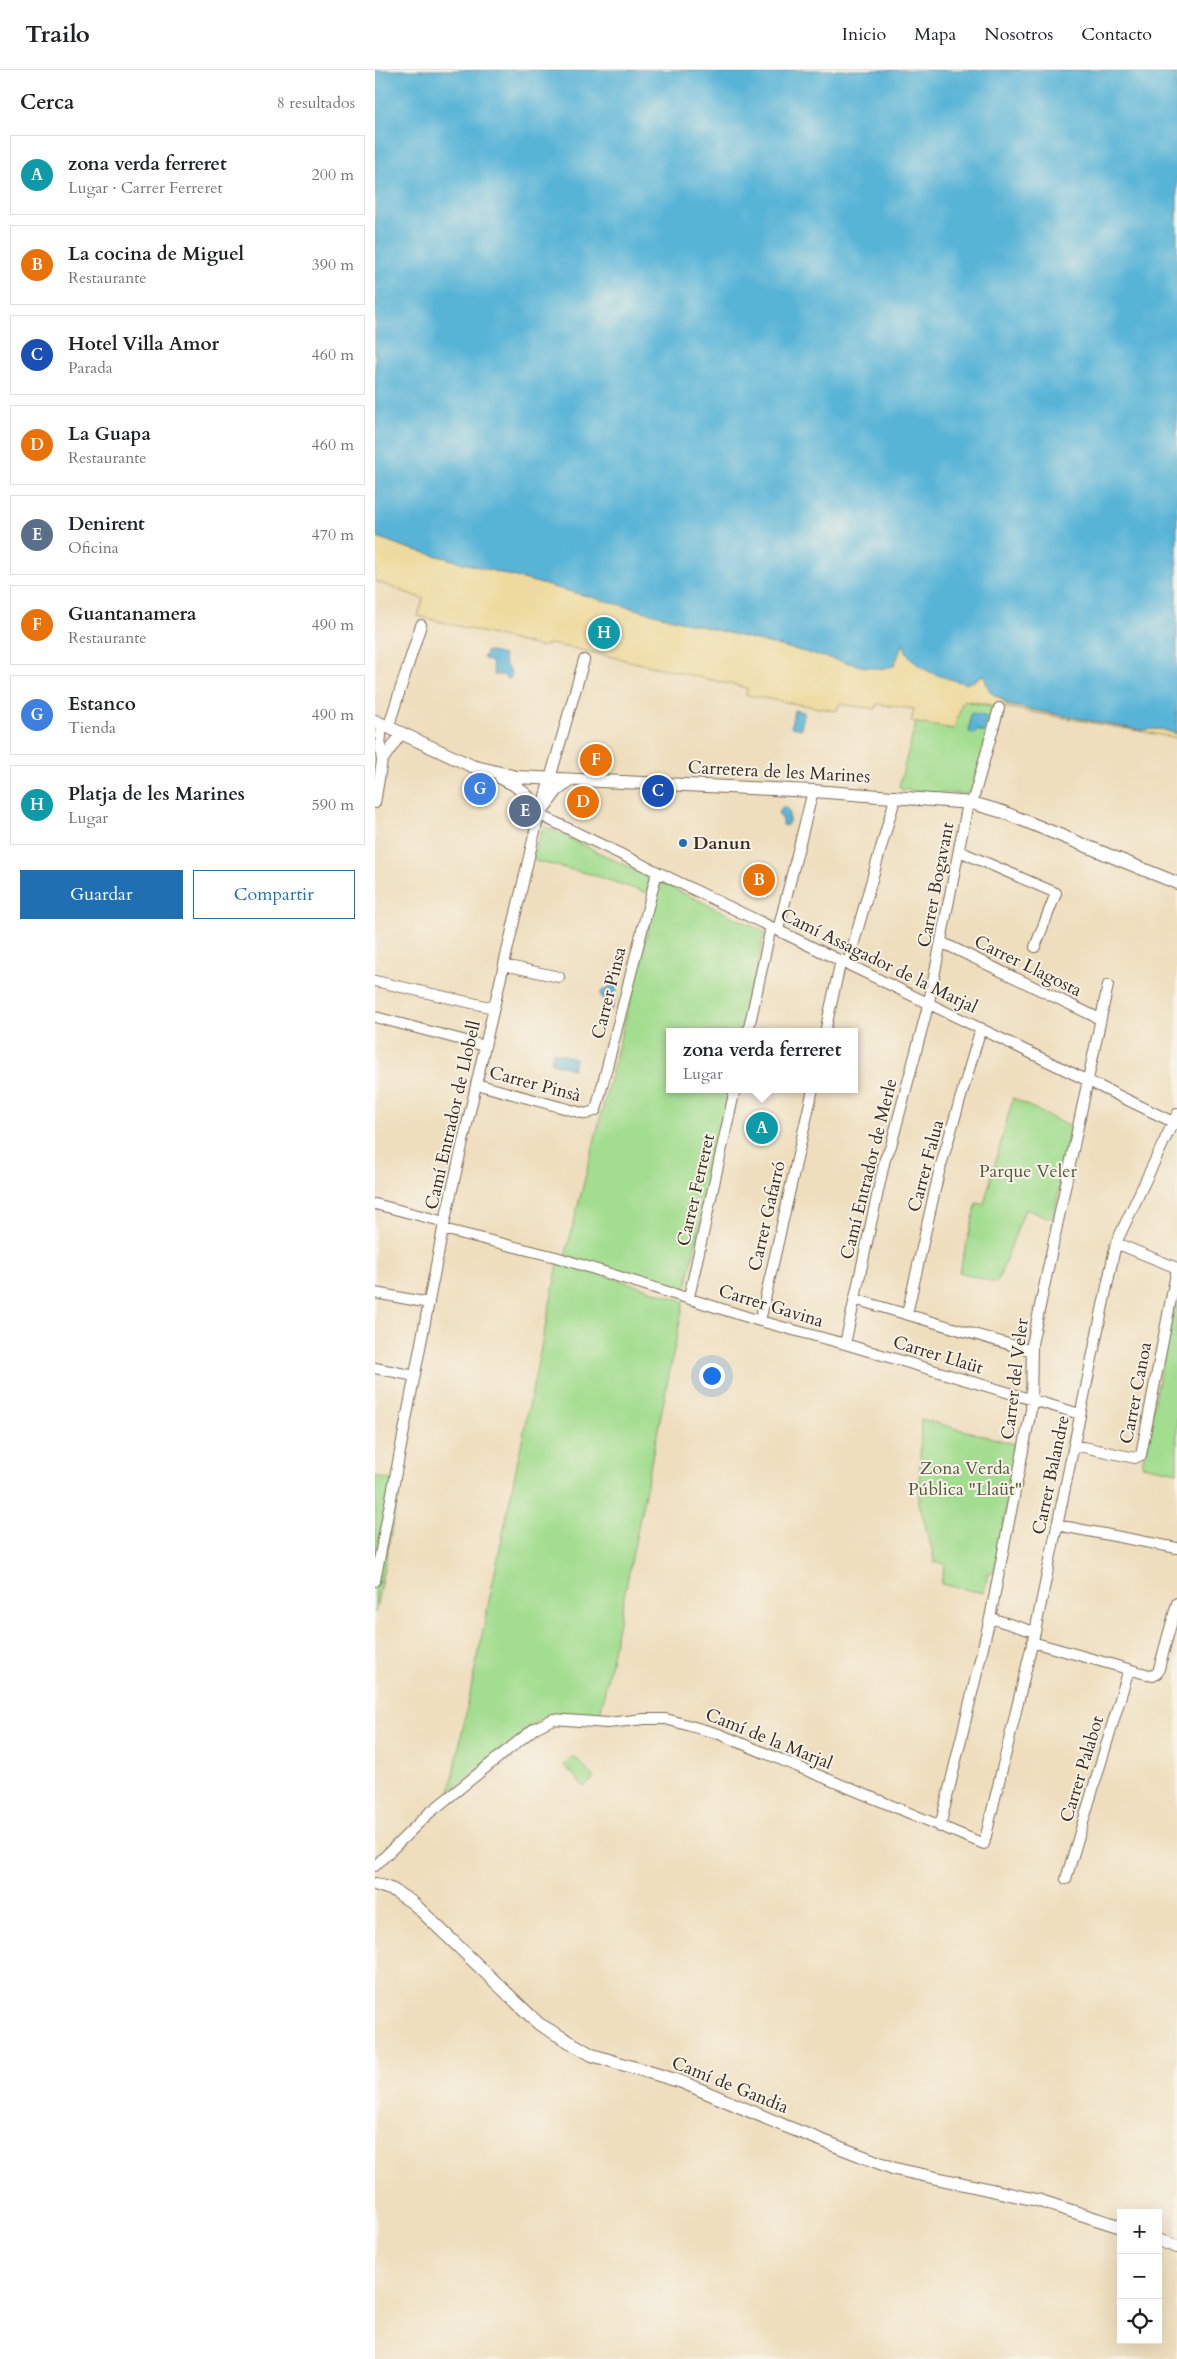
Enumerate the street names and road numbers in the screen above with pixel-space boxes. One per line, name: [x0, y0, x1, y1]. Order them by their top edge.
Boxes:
street label: Carretera de les Marines: [687, 755, 871, 789]
street label: Carrer Bogavant: [912, 820, 960, 950]
street label: Camí Assagador de la Marjal: [776, 902, 982, 1020]
street label: Carrer Llagosta: [970, 929, 1086, 1003]
street label: Carrer Pinsa: [586, 944, 633, 1042]
street label: Camí Entrador de Llobell: [419, 1018, 487, 1212]
street label: Carrer Pinsà: [486, 1060, 584, 1108]
street label: Camí Entrador de Merle: [834, 1076, 904, 1262]
street label: Carrer Falua: [902, 1117, 950, 1215]
street label: Carrer Ferreret: [671, 1131, 721, 1249]
street label: Carrer Gafarró: [742, 1158, 792, 1274]
street label: Carrer Gavina: [715, 1278, 827, 1334]
street label: Carrer del Veler: [995, 1316, 1035, 1441]
street label: Carrer Llaüt: [890, 1329, 986, 1381]
street label: Carrer Canoa: [1114, 1340, 1158, 1446]
street label: Carrer Balandre: [1026, 1413, 1076, 1537]
street label: Camí de la Marjal: [702, 1702, 837, 1776]
street label: Carrer Palabot: [1054, 1712, 1110, 1825]
street label: Camí de Gandia: [668, 2050, 792, 2120]

